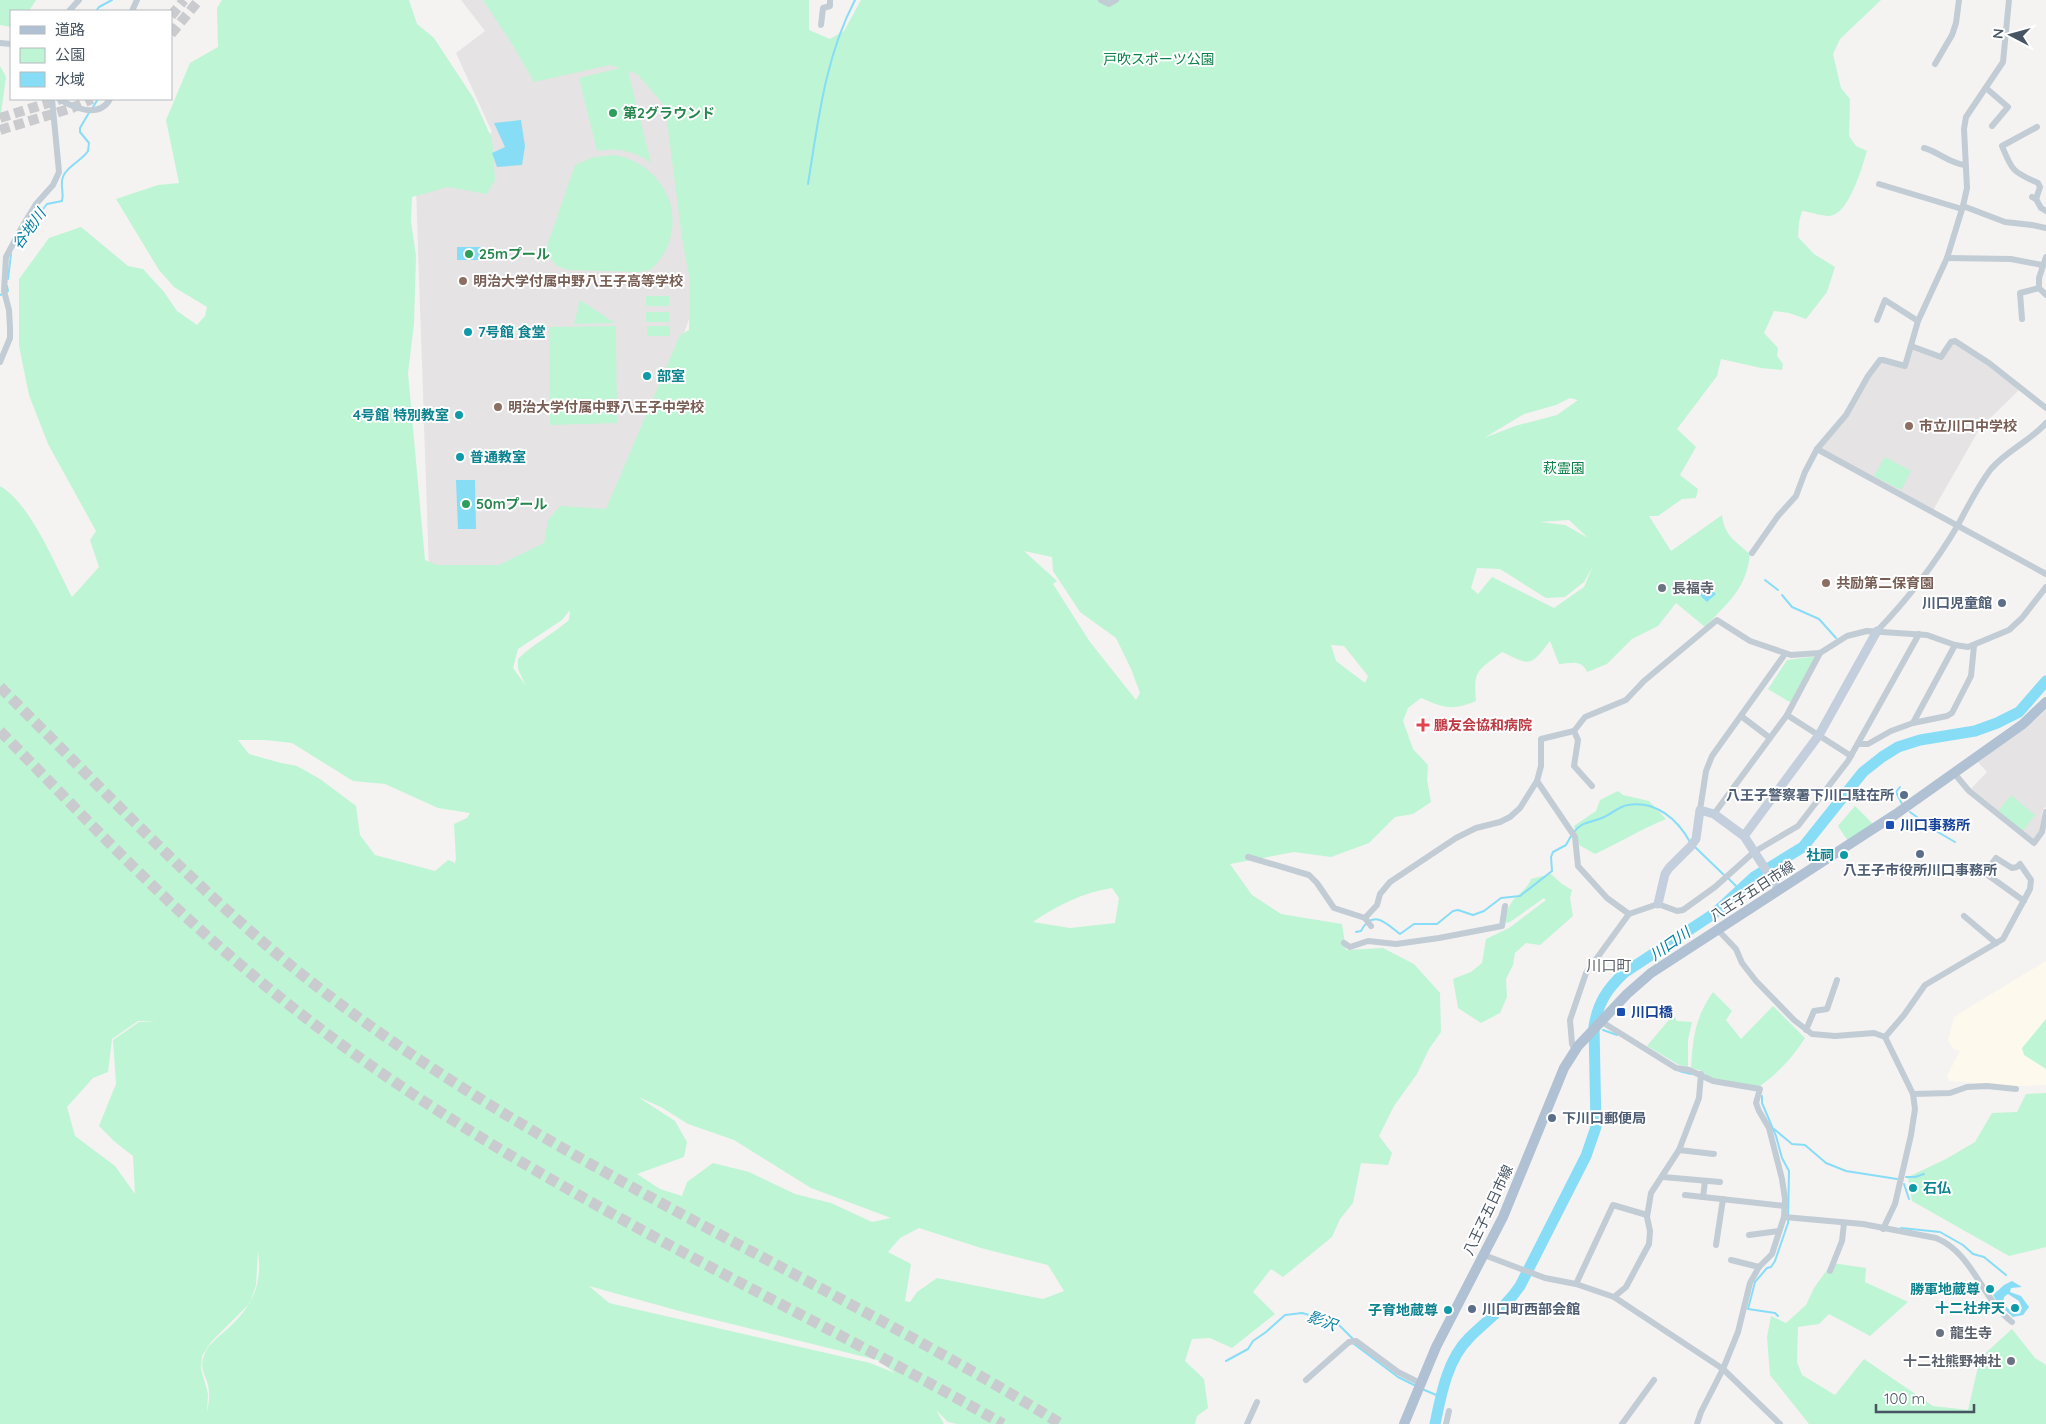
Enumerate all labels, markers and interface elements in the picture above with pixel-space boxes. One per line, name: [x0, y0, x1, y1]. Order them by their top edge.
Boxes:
legend: [10, 10, 172, 100]
north arrow: [1986, 10, 2036, 60]
text: 道路: [55, 20, 85, 39]
text: N: [1989, 28, 2008, 40]
text: 公園: [55, 45, 85, 64]
park label: 戸吹スポーツ公園: [1103, 50, 1215, 68]
text: 水域: [55, 70, 85, 89]
place label: 第2グラウンド: [623, 104, 715, 122]
marker: 第2グラウンド: [607, 107, 619, 119]
water label: 谷地川: [8, 203, 51, 252]
place label: 25mプール: [479, 245, 550, 263]
marker: 25mプール: [463, 248, 475, 260]
place label: 明治大学付属中野八王子高等学校: [473, 272, 683, 290]
marker: 明治大学付属中野八王子高等学校: [457, 275, 469, 287]
place label: 7号館 食堂: [478, 323, 546, 341]
marker: 7号館 食堂: [462, 326, 474, 338]
place label: 部室: [657, 367, 685, 385]
marker: 部室: [641, 370, 653, 382]
place label: 明治大学付属中野八王子中学校: [508, 398, 704, 416]
marker: 明治大学付属中野八王子中学校: [492, 401, 504, 413]
place label: 4号館 特別教室: [353, 406, 449, 424]
marker: 4号館 特別教室: [453, 409, 465, 421]
place label: 市立川口中学校: [1919, 417, 2017, 435]
marker: 市立川口中学校: [1903, 420, 1915, 432]
place label: 普通教室: [470, 448, 526, 466]
marker: 普通教室: [454, 451, 466, 463]
park label: 萩霊園: [1543, 459, 1585, 477]
place label: 50mプール: [476, 495, 548, 513]
marker: 50mプール: [460, 498, 472, 510]
place label: 共励第二保育園: [1836, 574, 1934, 592]
marker: 共励第二保育園: [1820, 577, 1832, 589]
place label: 長福寺: [1672, 579, 1714, 597]
marker: 長福寺: [1656, 582, 1668, 594]
place label: 川口児童館: [1922, 594, 1992, 612]
marker: 川口児童館: [1996, 597, 2008, 609]
place label: 鵬友会協和病院: [1434, 716, 1532, 734]
marker: 鵬友会協和病院: [1416, 718, 1430, 732]
place label: 八王子警察署下川口駐在所: [1726, 786, 1894, 804]
marker: 八王子警察署下川口駐在所: [1898, 789, 1910, 801]
place label: 川口事務所: [1900, 816, 1970, 834]
marker: 川口事務所: [1884, 819, 1896, 831]
place label: 社祠: [1806, 846, 1834, 864]
marker: 八王子市役所川口事務所: [1914, 848, 1926, 860]
marker: 社祠: [1838, 849, 1850, 861]
street label: 八王子五日市線: [1706, 857, 1798, 925]
place label: 八王子市役所川口事務所: [1843, 861, 1997, 879]
water label: 川口川: [1646, 922, 1695, 964]
district label: 川口町: [1586, 956, 1632, 975]
place label: 川口橋: [1631, 1003, 1673, 1021]
marker: 川口橋: [1615, 1006, 1627, 1018]
place label: 下川口郵便局: [1562, 1109, 1646, 1127]
marker: 下川口郵便局: [1546, 1112, 1558, 1124]
street label: 八王子五日市線: [1459, 1162, 1517, 1258]
place label: 石仏: [1923, 1179, 1951, 1197]
marker: 石仏: [1907, 1182, 1919, 1194]
place label: 勝軍地蔵尊: [1910, 1280, 1980, 1298]
marker: 勝軍地蔵尊: [1984, 1283, 1996, 1295]
place label: 十二社弁天: [1935, 1299, 2005, 1317]
place label: 川口町西部会館: [1482, 1300, 1580, 1318]
place label: 子育地蔵尊: [1368, 1301, 1438, 1319]
marker: 十二社弁天: [2009, 1302, 2021, 1314]
marker: 川口町西部会館: [1466, 1303, 1478, 1315]
marker: 子育地蔵尊: [1442, 1304, 1454, 1316]
water label: 影沢: [1305, 1306, 1341, 1335]
place label: 龍生寺: [1950, 1324, 1992, 1342]
marker: 龍生寺: [1934, 1327, 1946, 1339]
place label: 十二社熊野神社: [1903, 1352, 2001, 1370]
marker: 十二社熊野神社: [2005, 1355, 2017, 1367]
scale bar: [1876, 1382, 1974, 1414]
text: 100 m: [1884, 1389, 1925, 1408]

